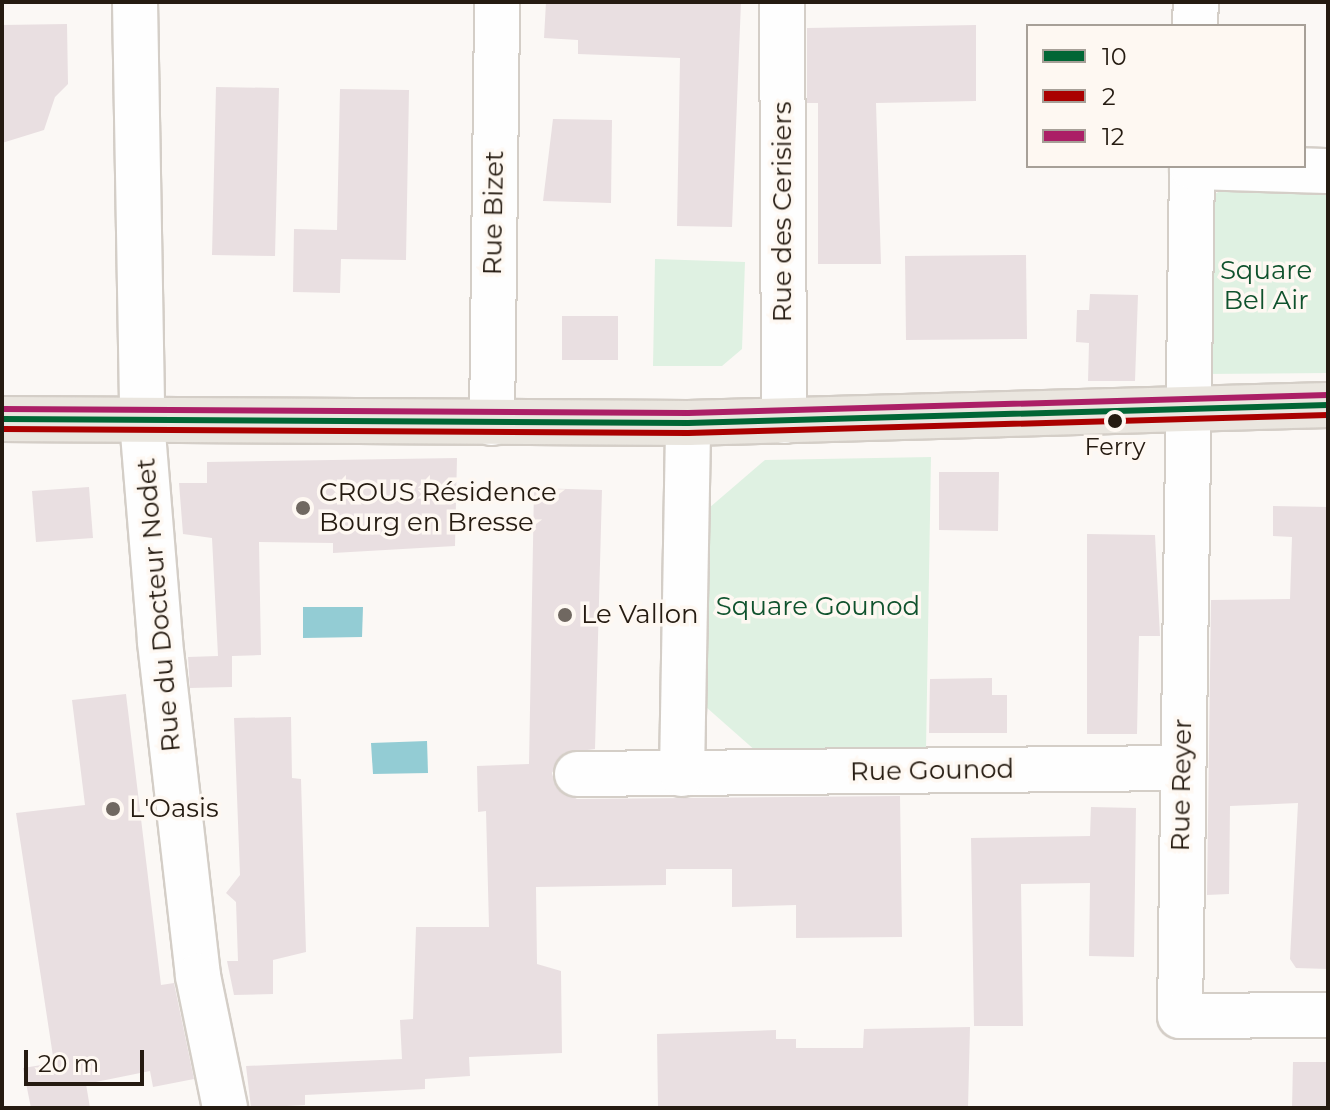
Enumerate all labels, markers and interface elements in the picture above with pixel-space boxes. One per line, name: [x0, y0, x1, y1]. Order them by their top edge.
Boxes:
legend: [1026, 24, 1306, 168]
text: 10: [1102, 42, 1127, 71]
text: 2: [1102, 82, 1116, 111]
street label: Rue des Cerisiers: [767, 102, 799, 322]
text: 12: [1102, 122, 1124, 151]
street label: Rue Bizet: [477, 150, 511, 276]
park label: Square Bel Air: [1220, 255, 1312, 316]
marker: Ferry: [1107, 413, 1123, 429]
place label: Ferry: [1084, 433, 1146, 461]
street label: Rue du Docteur Nodet: [131, 457, 187, 753]
place label: CROUS Résidence Bourg en Bresse: [319, 477, 557, 538]
marker: CROUS Résidence Bourg en Bresse: [294, 499, 312, 517]
park label: Square Gounod: [716, 591, 920, 623]
place label: Le Vallon: [581, 599, 699, 631]
marker: Le Vallon: [556, 606, 574, 624]
street label: Rue Reyer: [1165, 718, 1199, 852]
street label: Rue Gounod: [850, 754, 1014, 788]
place label: L'Oasis: [129, 793, 219, 825]
marker: L'Oasis: [104, 800, 122, 818]
scale bar: [28, 1034, 148, 1084]
text: 20 m: [38, 1049, 99, 1078]

